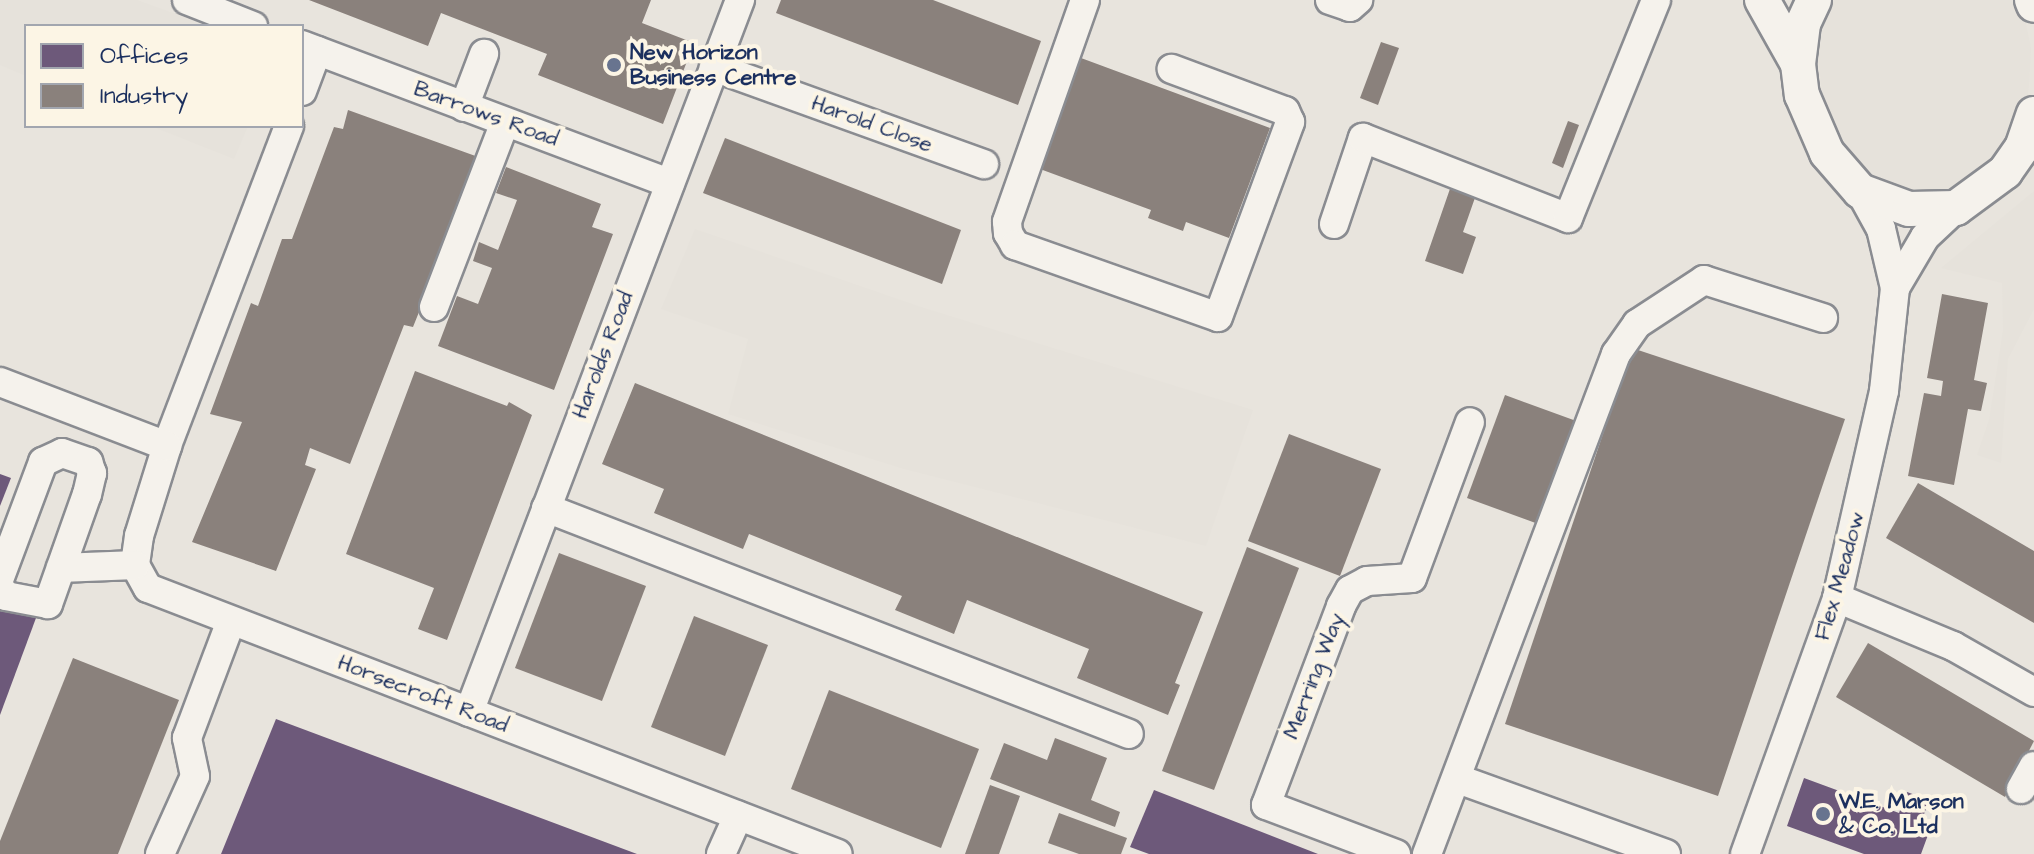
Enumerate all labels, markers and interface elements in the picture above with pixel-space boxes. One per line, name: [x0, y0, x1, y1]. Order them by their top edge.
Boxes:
legend: [24, 24, 304, 128]
text: Offices: [100, 39, 188, 73]
place label: New Horizon Business Centre: [630, 39, 796, 90]
marker: New Horizon Business Centre: [605, 56, 623, 74]
street label: Barrows Road: [410, 76, 562, 152]
text: Industry: [100, 79, 188, 113]
street label: Harold Close: [808, 90, 936, 158]
street label: Harolds Road: [567, 288, 639, 422]
street label: Flex Meadow: [1809, 509, 1871, 643]
street label: Merring Way: [1278, 609, 1350, 743]
street label: Horsecroft Road: [334, 649, 512, 739]
place label: W.E. Marson & Co. Ltd: [1839, 788, 1964, 840]
marker: W.E. Marson & Co. Ltd: [1814, 805, 1832, 823]

